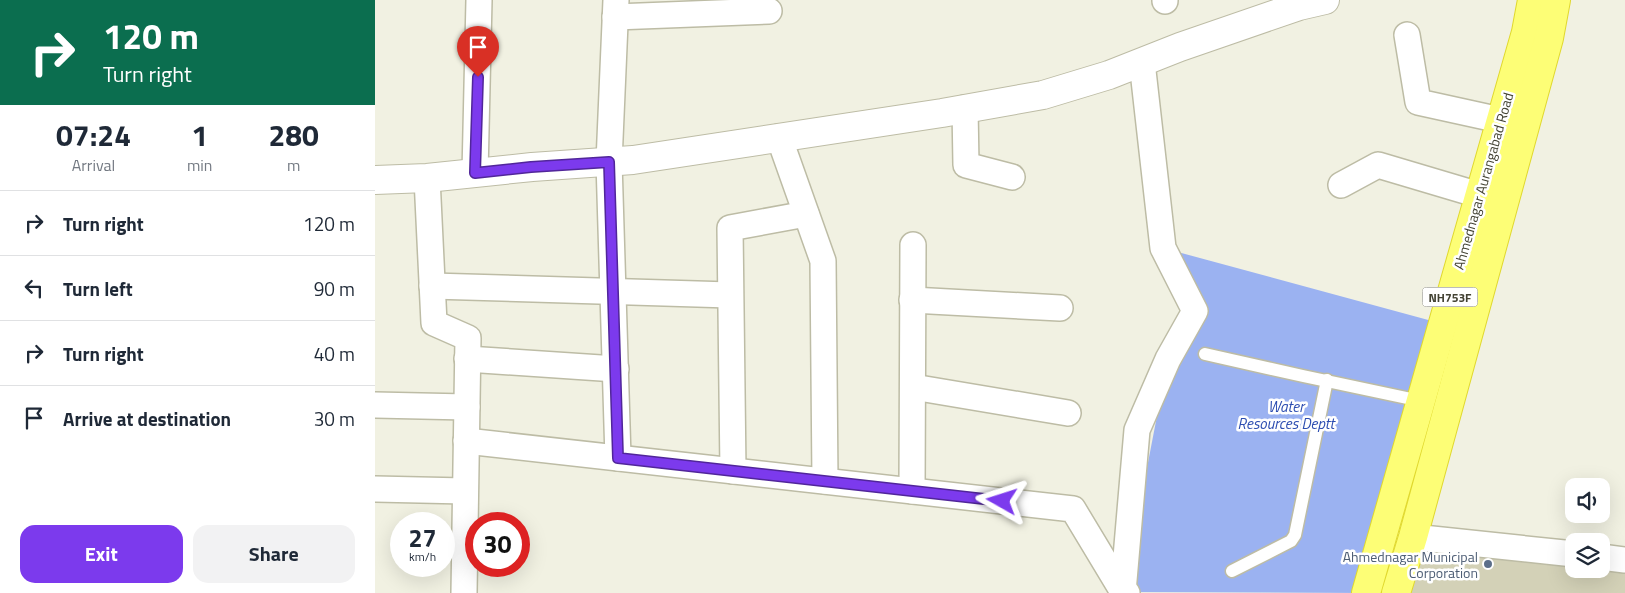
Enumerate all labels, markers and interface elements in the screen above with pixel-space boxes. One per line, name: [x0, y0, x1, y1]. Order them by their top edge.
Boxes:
text: 120 m: [103, 9, 199, 63]
icon: right: [20, 20, 85, 85]
pin: [457, 26, 499, 77]
icon: arrive: [464, 33, 492, 61]
text: Turn right: [103, 57, 192, 91]
street label: Ahmednagar Aurangabad Road: [1448, 90, 1518, 272]
text: 07:24: [56, 112, 131, 158]
text: 1: [191, 112, 208, 158]
text: 280: [269, 112, 319, 158]
text: Arrival: [72, 153, 115, 177]
text: min: [187, 153, 212, 177]
text: m: [287, 153, 300, 177]
icon: right: [20, 209, 48, 237]
text: Turn right: [63, 209, 144, 238]
text: 120 m: [303, 209, 355, 238]
icon: left: [20, 274, 48, 302]
text: Turn left: [63, 274, 133, 303]
text: 90 m: [314, 274, 355, 303]
road number: NH753F: [1423, 288, 1477, 306]
icon: right: [20, 339, 48, 367]
text: Turn right: [63, 339, 144, 368]
text: 40 m: [314, 339, 355, 368]
water label: Water Resources Deptt: [1238, 395, 1337, 435]
icon: arrive: [20, 404, 48, 432]
text: Arrive at destination: [63, 404, 231, 433]
text: 30 m: [314, 404, 355, 433]
position arrow: [975, 474, 1027, 526]
map controls: [1565, 478, 1610, 578]
button: sound: [1565, 478, 1610, 523]
speed limit sign: 30: [465, 512, 530, 577]
text: 27: [408, 519, 437, 557]
button: Exit: [20, 525, 183, 583]
button: Share: [193, 525, 355, 583]
button: layers: [1565, 533, 1610, 578]
place label: Ahmednagar Municipal Corporation: [1343, 546, 1478, 583]
text: km/h: [409, 547, 436, 566]
marker: Ahmednagar Municipal Corporation: [1482, 558, 1494, 570]

